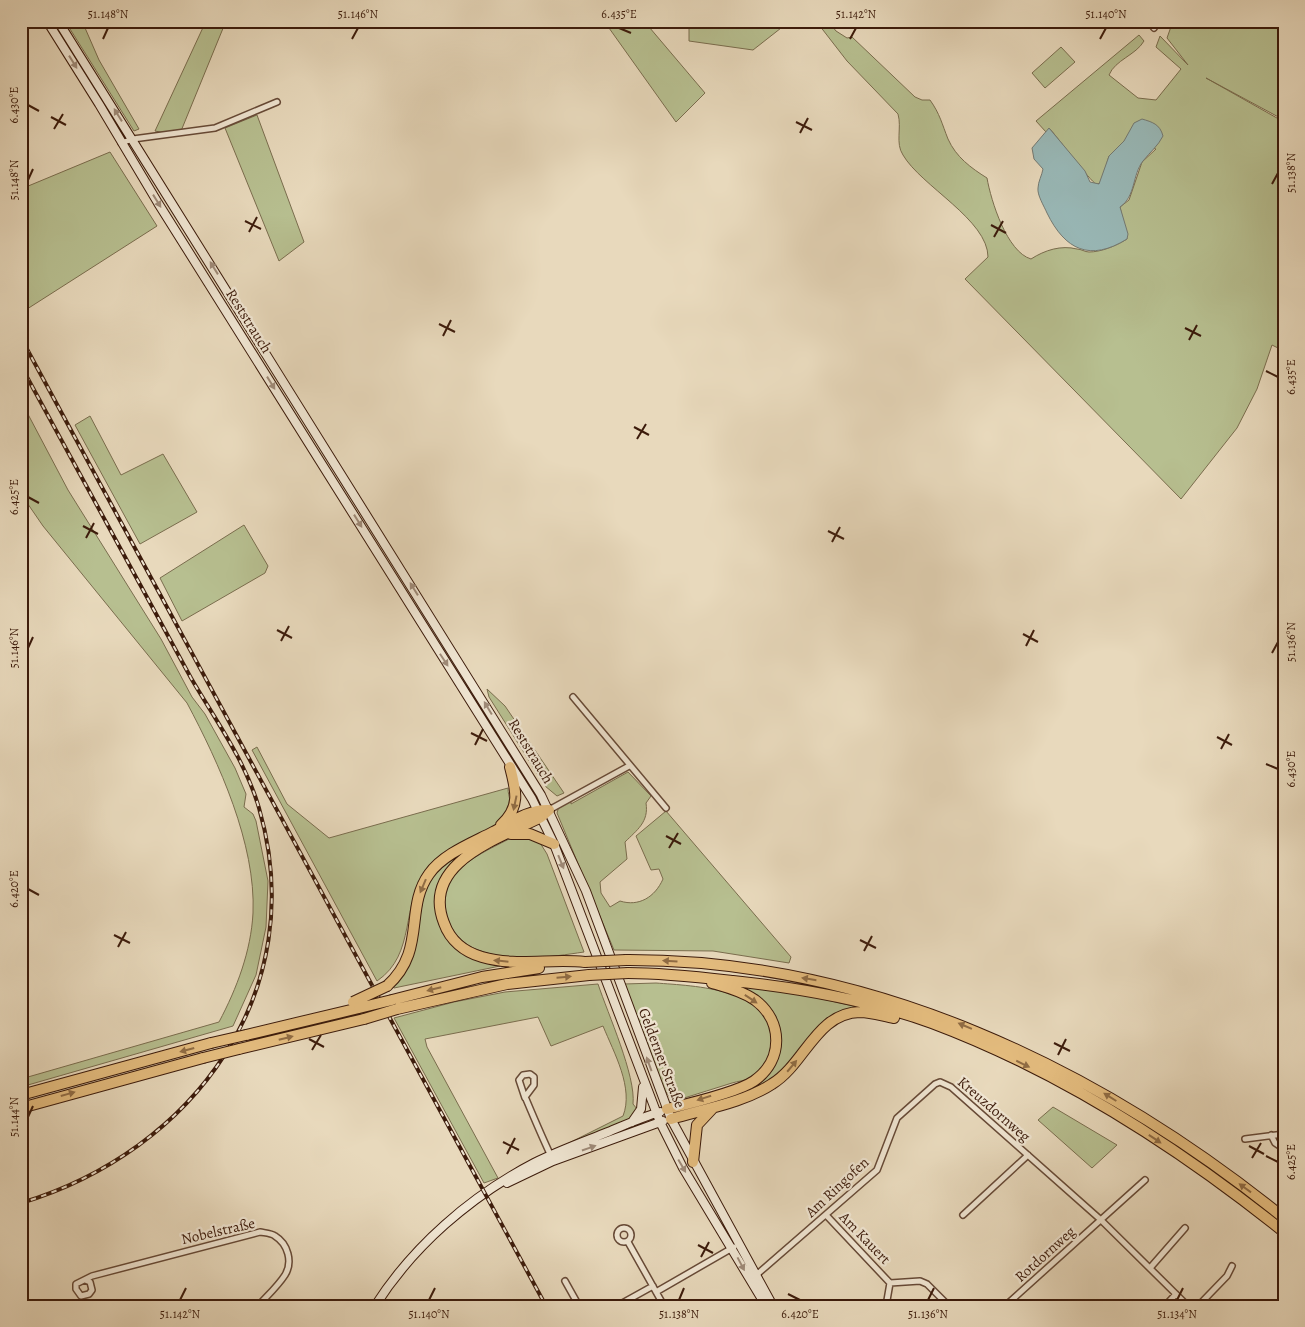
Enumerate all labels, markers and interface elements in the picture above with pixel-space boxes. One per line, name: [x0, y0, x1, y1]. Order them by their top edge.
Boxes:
text: 51.148°N: [88, 6, 129, 22]
text: 51.146°N: [338, 6, 378, 22]
text: 6.435°E: [601, 6, 637, 22]
text: 51.142°N: [836, 6, 877, 22]
text: 51.140°N: [1085, 6, 1127, 22]
one-way arrow: [68, 56, 77, 69]
text: 6.430°E: [6, 87, 22, 123]
one-way arrow: [113, 109, 123, 122]
text: 51.138°N: [1283, 153, 1299, 193]
text: 51.148°N: [6, 159, 22, 200]
one-way arrow: [152, 195, 161, 208]
one-way arrow: [209, 261, 218, 274]
street label: Reststrauch: [221, 285, 277, 357]
text: 6.435°E: [1283, 359, 1299, 395]
one-way arrow: [267, 377, 276, 390]
text: 6.425°E: [6, 479, 22, 515]
one-way arrow: [353, 514, 362, 528]
one-way arrow: [409, 582, 419, 595]
text: 51.136°N: [1283, 622, 1299, 662]
text: 51.146°N: [6, 628, 22, 668]
one-way arrow: [439, 653, 448, 666]
one-way arrow: [483, 701, 492, 714]
street label: Reststrauch: [504, 715, 558, 787]
text: 6.430°E: [1283, 751, 1299, 787]
one-way arrow: [511, 796, 519, 811]
one-way arrow: [557, 855, 565, 870]
text: 6.420°E: [6, 870, 22, 908]
one-way arrow: [419, 879, 427, 893]
one-way arrow: [662, 956, 678, 964]
one-way arrow: [493, 957, 509, 965]
one-way arrow: [556, 973, 572, 981]
one-way arrow: [801, 975, 817, 983]
one-way arrow: [426, 985, 441, 993]
one-way arrow: [745, 994, 758, 1004]
street label: Gelderner Straße: [634, 1005, 690, 1111]
one-way arrow: [958, 1021, 972, 1029]
one-way arrow: [278, 1034, 293, 1042]
one-way arrow: [179, 1046, 195, 1054]
one-way arrow: [645, 1056, 653, 1071]
one-way arrow: [787, 1060, 798, 1073]
one-way arrow: [1016, 1060, 1030, 1068]
street label: Kreuzdornweg: [953, 1072, 1035, 1147]
one-way arrow: [61, 1090, 76, 1098]
one-way arrow: [1104, 1093, 1117, 1102]
one-way arrow: [696, 1095, 711, 1102]
text: 51.144°N: [6, 1097, 22, 1137]
one-way arrow: [1148, 1134, 1161, 1143]
one-way arrow: [582, 1144, 597, 1152]
text: 6.425°E: [1283, 1144, 1299, 1180]
street label: Am Ringofen: [800, 1152, 873, 1222]
one-way arrow: [678, 1159, 687, 1172]
one-way arrow: [1239, 1183, 1252, 1194]
street label: Am Kauert: [834, 1207, 895, 1269]
street label: Nobelstraße: [179, 1213, 257, 1249]
street label: Rotdornweg: [1011, 1221, 1080, 1286]
one-way arrow: [737, 1257, 745, 1271]
text: 51.142°N: [160, 1306, 201, 1322]
text: 51.140°N: [408, 1306, 450, 1322]
text: 51.138°N: [659, 1306, 699, 1322]
text: 6.420°E: [781, 1306, 819, 1322]
text: 51.136°N: [908, 1306, 948, 1322]
text: 51.134°N: [1157, 1306, 1197, 1322]

